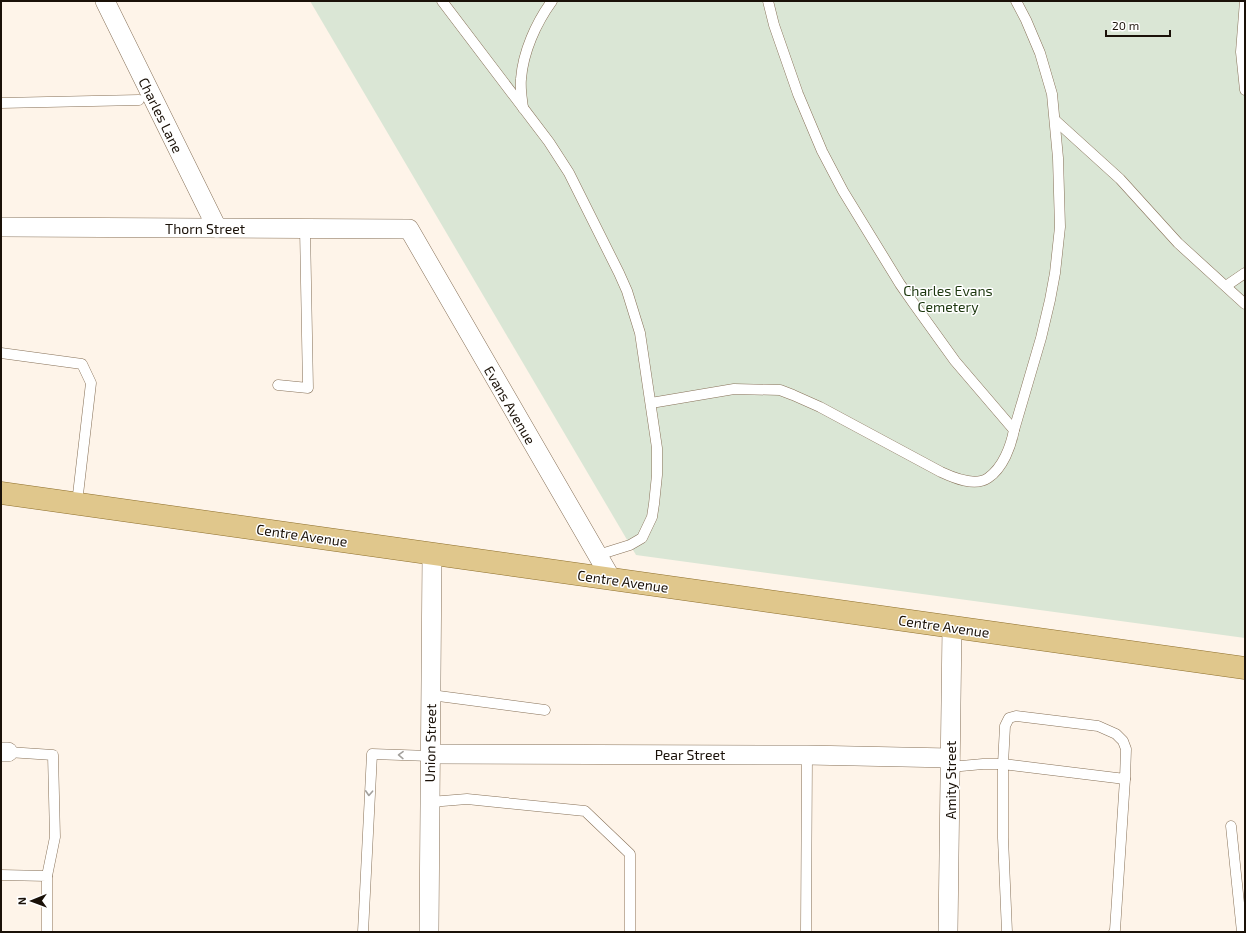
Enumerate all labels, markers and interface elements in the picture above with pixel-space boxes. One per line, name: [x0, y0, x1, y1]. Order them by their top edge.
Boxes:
scale bar: [1106, 12, 1170, 38]
text: 20 m: [1112, 18, 1139, 32]
street label: Charles Lane: [135, 74, 187, 156]
street label: Thorn Street: [165, 220, 245, 237]
park label: Charles Evans Cemetery: [903, 282, 993, 315]
street label: Evans Avenue: [481, 363, 539, 447]
street label: Centre Avenue: [255, 520, 349, 550]
street label: Centre Avenue: [576, 566, 670, 596]
street label: Centre Avenue: [897, 611, 991, 641]
street label: Union Street: [421, 703, 439, 783]
street label: Amity Street: [942, 741, 959, 819]
street label: Pear Street: [655, 746, 725, 763]
one-way arrow: [398, 751, 404, 759]
one-way arrow: [365, 790, 374, 796]
north arrow: [12, 881, 52, 921]
text: N: [15, 897, 28, 905]

